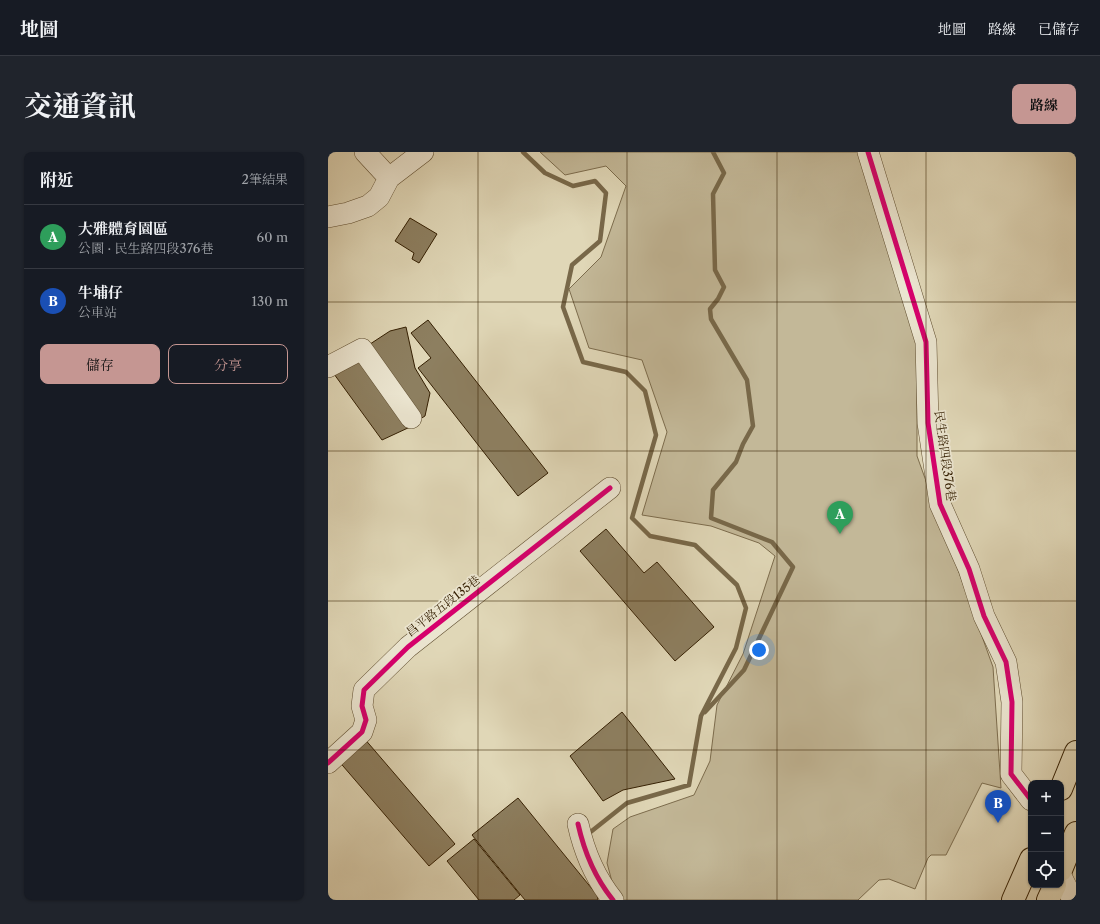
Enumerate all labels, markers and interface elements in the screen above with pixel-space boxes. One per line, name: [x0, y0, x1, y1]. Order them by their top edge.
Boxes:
text: 地圖: [20, 18, 58, 41]
text: 地圖: [938, 20, 966, 38]
text: 路線: [988, 20, 1016, 38]
text: 已儲存: [1038, 20, 1080, 38]
button: 路線: [1012, 84, 1076, 124]
text: 交通資訊: [24, 89, 136, 123]
text: 附近: [40, 170, 74, 190]
text: 2筆結果: [242, 171, 288, 187]
text: 大雅體育園區: [78, 219, 168, 238]
text: A: [48, 229, 58, 245]
text: 60 m: [257, 229, 288, 245]
text: 公園 · 民生路四段376巷: [78, 240, 214, 256]
text: 牛埔仔: [78, 283, 123, 302]
text: B: [48, 293, 58, 309]
text: 130 m: [252, 293, 288, 309]
text: 公車站: [78, 304, 117, 320]
button: 儲存: [40, 344, 160, 384]
button: 分享: [168, 344, 288, 384]
street label: 民生路四段376巷: [932, 410, 959, 502]
pin: A: [827, 501, 853, 534]
street label: 昌平路五段135巷: [403, 572, 483, 639]
your location: [749, 640, 769, 660]
map controls: [1028, 780, 1064, 888]
button: +: [1028, 780, 1064, 816]
pin: B: [985, 790, 1011, 823]
button: −: [1028, 816, 1064, 852]
button: locate: [1028, 852, 1064, 888]

